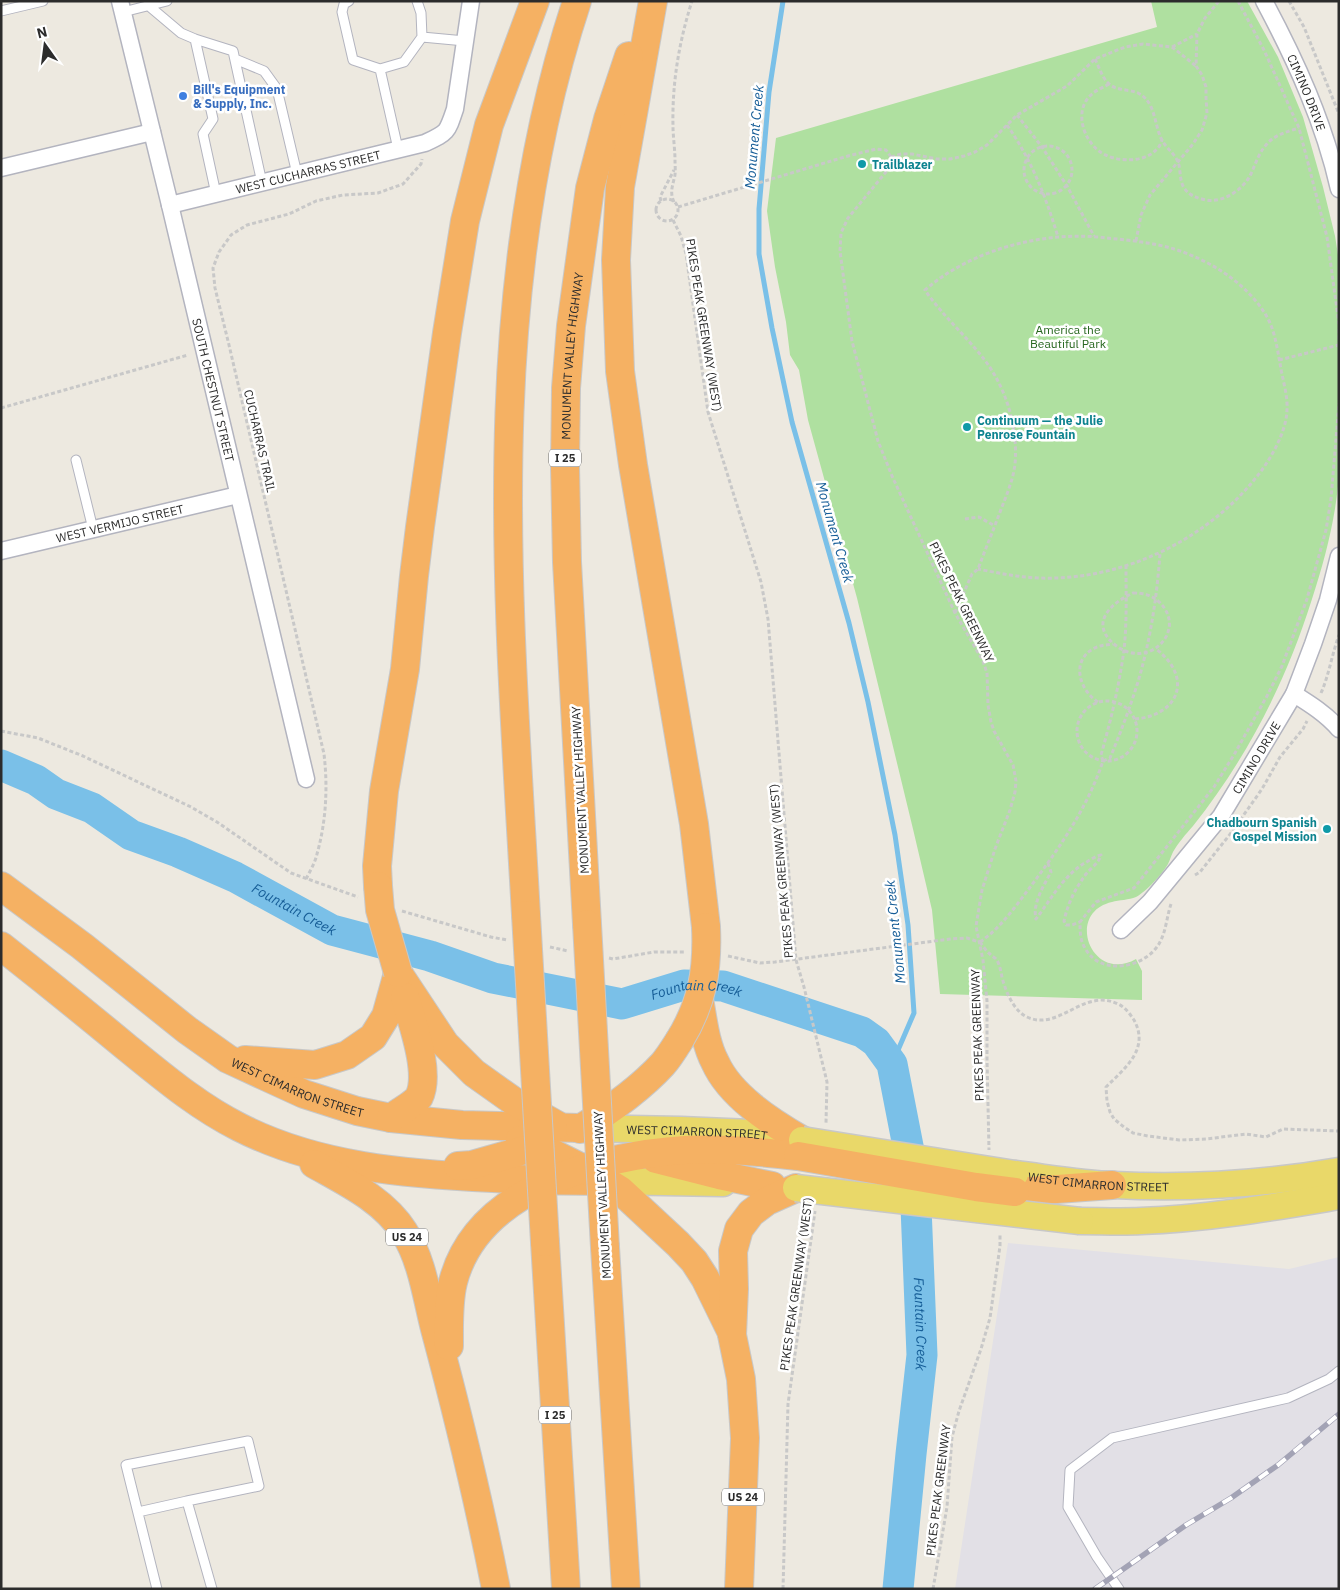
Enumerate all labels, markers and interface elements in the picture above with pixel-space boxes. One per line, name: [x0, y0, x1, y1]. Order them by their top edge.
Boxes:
north arrow: [20, 20, 70, 70]
text: N: [35, 22, 49, 42]
street label: CIMINO DRIVE: [1284, 52, 1329, 133]
place label: Bill's Equipment & Supply, Inc.: [193, 82, 286, 111]
water label: Monument Creek: [740, 84, 768, 190]
marker: Bill's Equipment & Supply, Inc.: [177, 90, 189, 102]
street label: WEST CUCHARRAS STREET: [234, 147, 382, 196]
place label: Trailblazer: [872, 157, 933, 172]
marker: Trailblazer: [856, 158, 868, 170]
street label: PIKES PEAK GREENWAY (WEST): [683, 237, 725, 413]
street label: MONUMENT VALLEY HIGHWAY: [558, 271, 586, 440]
street label: SOUTH CHESTNUT STREET: [190, 317, 238, 463]
park label: America the Beautiful Park: [1030, 322, 1107, 351]
street label: CUCHARRAS TRAIL: [241, 388, 279, 494]
place label: Continuum — the Julie Penrose Fountain: [977, 413, 1103, 442]
marker: Continuum — the Julie Penrose Fountain: [961, 421, 973, 433]
road number: I 25: [549, 449, 581, 466]
water label: Monument Creek: [812, 479, 858, 585]
street label: WEST VERMIJO STREET: [54, 501, 185, 545]
street label: PIKES PEAK GREENWAY: [926, 539, 998, 665]
street label: MONUMENT VALLEY HIGHWAY: [568, 706, 592, 874]
street label: CIMINO DRIVE: [1229, 719, 1283, 796]
street label: PIKES PEAK GREENWAY (WEST): [766, 783, 796, 959]
place label: Chadbourn Spanish Gospel Mission: [1206, 815, 1317, 844]
marker: Chadbourn Spanish Gospel Mission: [1321, 823, 1333, 835]
water label: Fountain Creek: [249, 879, 340, 940]
water label: Monument Creek: [881, 879, 909, 985]
street label: PIKES PEAK GREENWAY: [967, 969, 987, 1101]
water label: Fountain Creek: [648, 976, 745, 1004]
street label: WEST CIMARRON STREET: [229, 1054, 365, 1120]
street label: MONUMENT VALLEY HIGHWAY: [590, 1111, 614, 1279]
street label: WEST CIMARRON STREET: [626, 1121, 769, 1143]
street label: WEST CIMARRON STREET: [1027, 1168, 1169, 1194]
street label: PIKES PEAK GREENWAY (WEST): [776, 1196, 816, 1372]
road number: US 24: [386, 1228, 428, 1246]
water label: Fountain Creek: [910, 1277, 931, 1372]
road number: I 25: [539, 1406, 571, 1424]
street label: PIKES PEAK GREENWAY: [923, 1423, 953, 1557]
road number: US 24: [722, 1488, 764, 1505]

